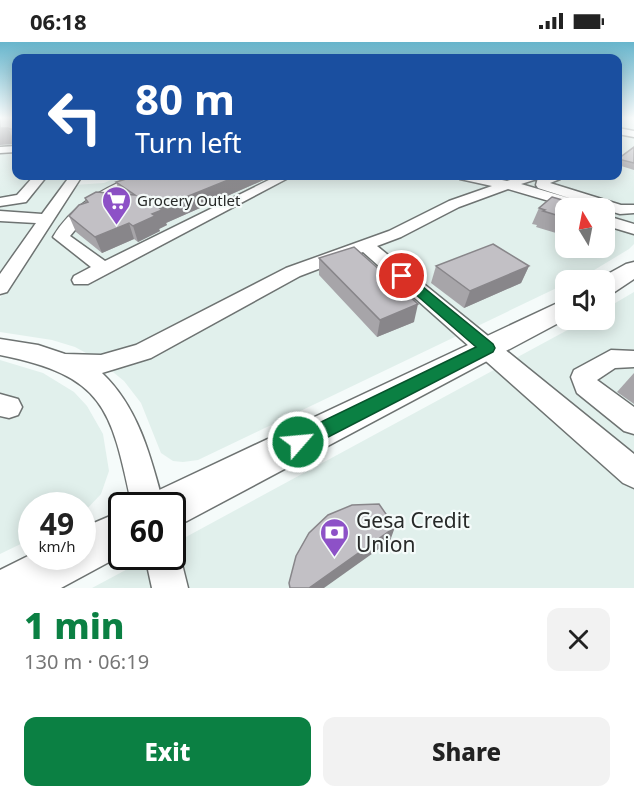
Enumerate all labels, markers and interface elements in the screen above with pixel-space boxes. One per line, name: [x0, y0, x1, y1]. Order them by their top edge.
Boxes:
text: 06:18: [30, 6, 87, 36]
text: 80 m: [135, 70, 235, 127]
icon: left: [36, 78, 114, 156]
text: Turn left: [135, 124, 241, 161]
supermarket icon: Grocery Outlet: [100, 184, 132, 226]
place label: Grocery Outlet: [137, 190, 241, 210]
north arrow: [555, 198, 615, 258]
map controls: [555, 198, 615, 330]
pin: [376, 250, 427, 301]
icon: arrive: [385, 259, 418, 292]
button: sound: [555, 270, 615, 330]
position arrow: [266, 410, 330, 474]
speed limit sign: 60: [108, 492, 186, 570]
text: 49: [40, 503, 74, 544]
place label: Gesa Credit Union: [356, 506, 470, 558]
bank icon: Gesa Credit Union: [319, 516, 351, 558]
text: km/h: [39, 536, 75, 556]
text: 1 min: [24, 601, 125, 650]
button: close: [547, 608, 610, 671]
text: 130 m · 06:19: [24, 648, 149, 675]
button: Exit: [24, 717, 311, 786]
button: Share: [323, 717, 610, 786]

